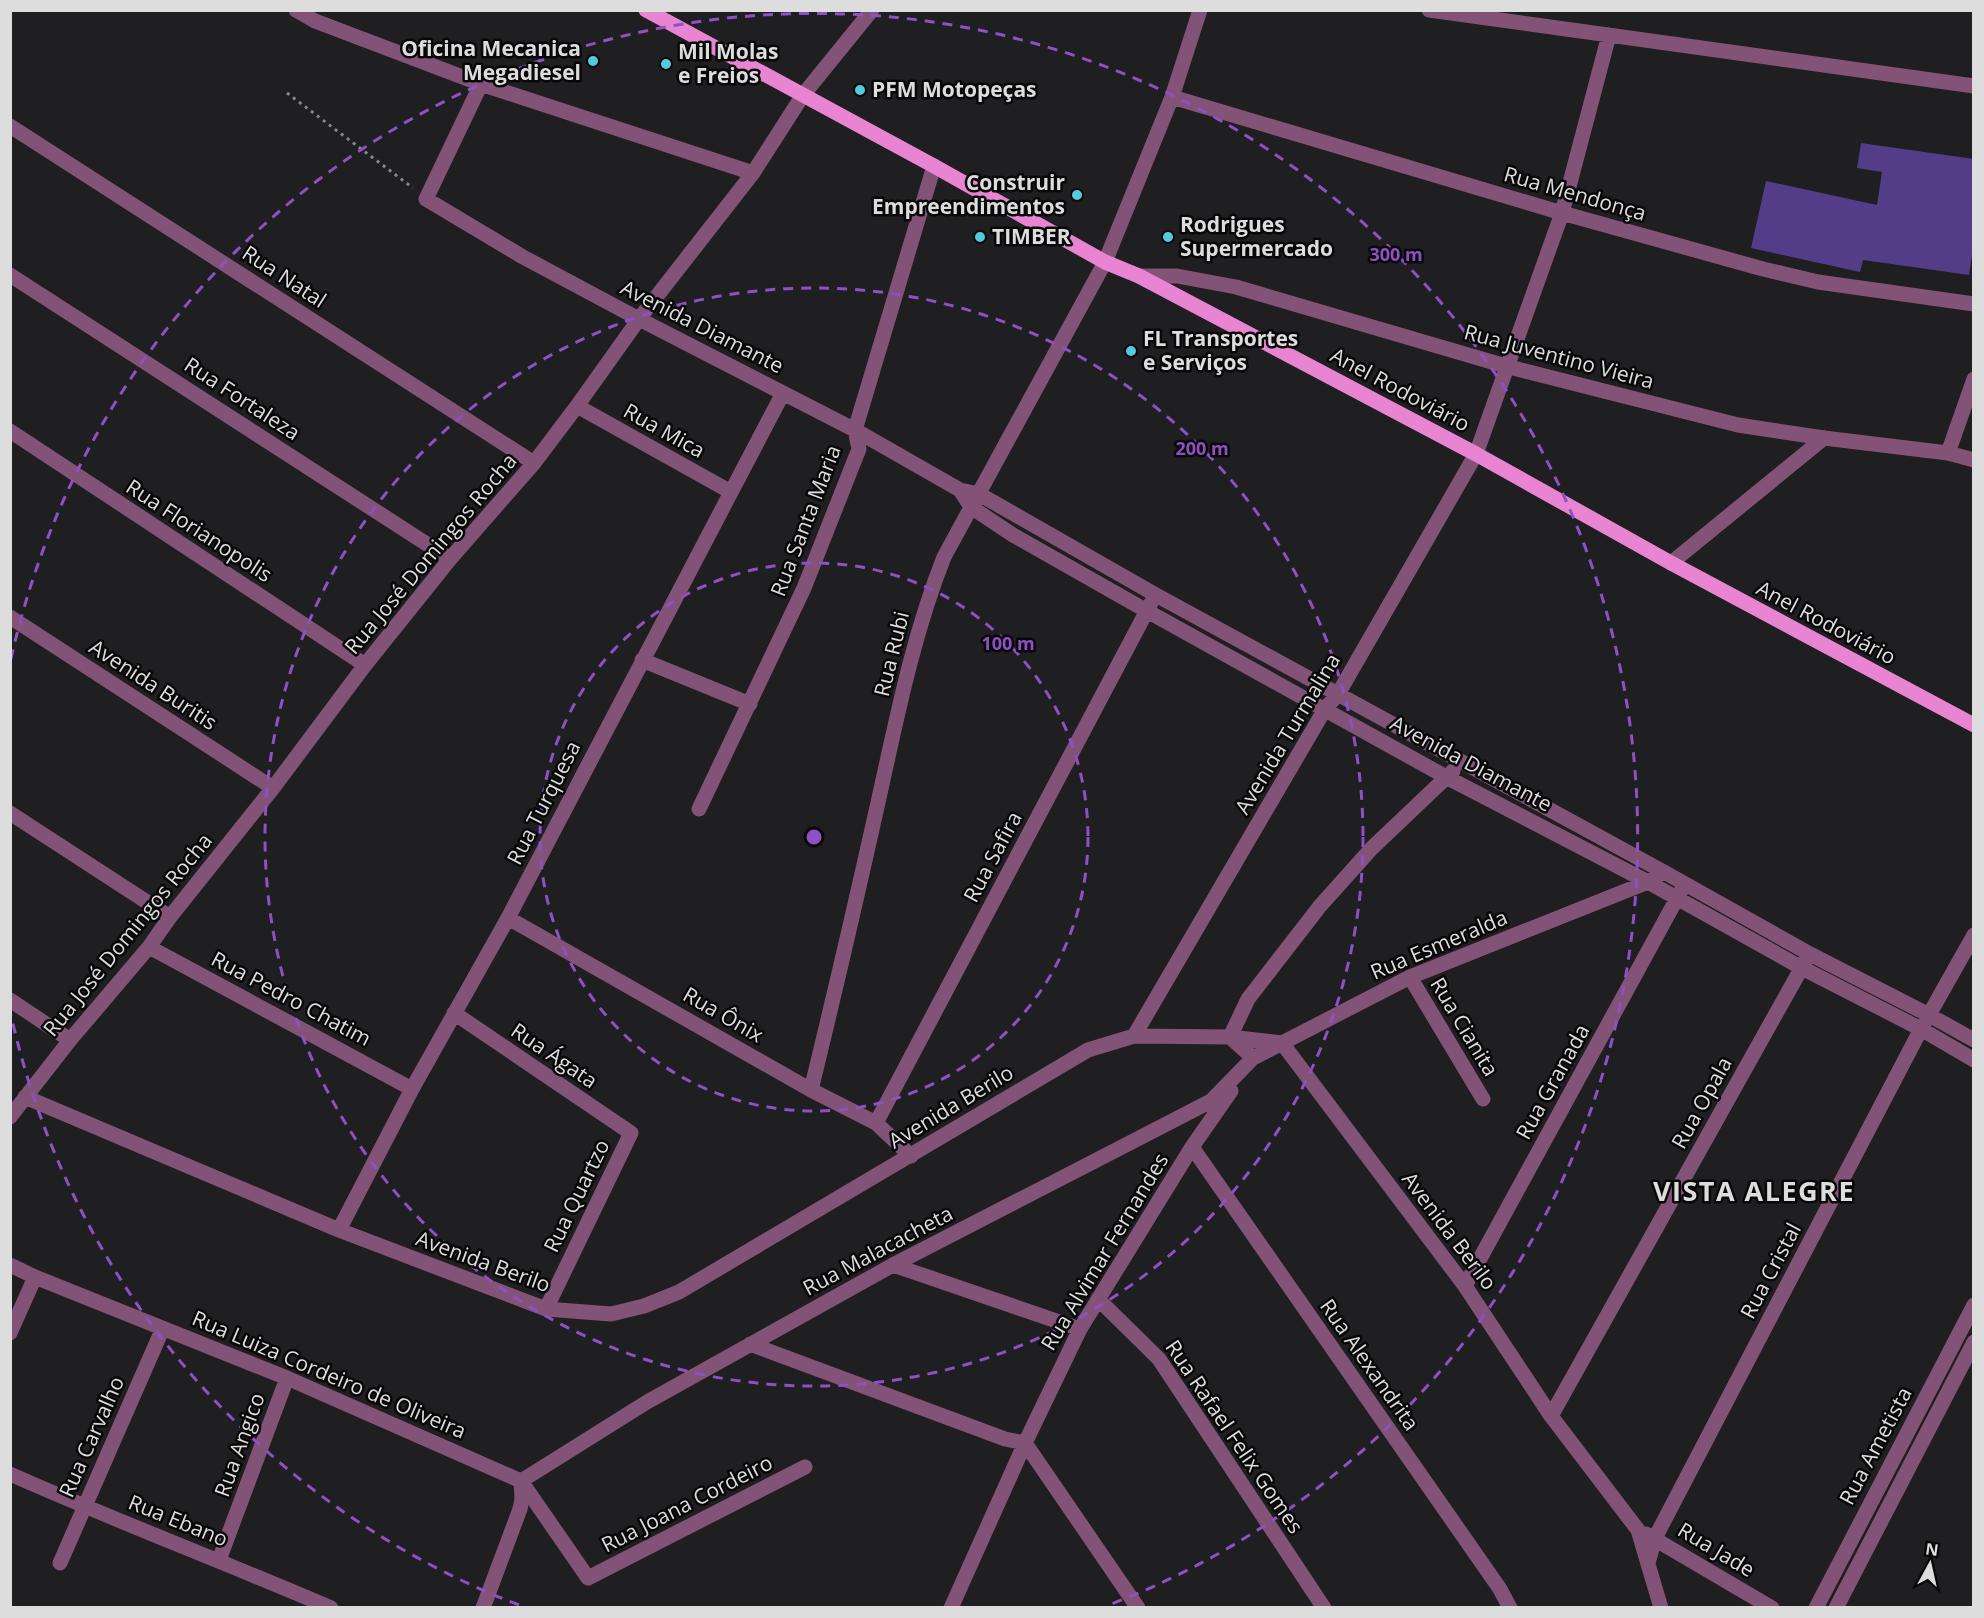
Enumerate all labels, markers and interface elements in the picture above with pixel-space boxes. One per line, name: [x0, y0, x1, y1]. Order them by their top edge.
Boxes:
place label: Oficina Mecanica Megadiesel: [401, 34, 581, 86]
place label: Mil Molas e Freios: [678, 37, 778, 89]
marker: Oficina Mecanica Megadiesel: [586, 54, 600, 68]
marker: Mil Molas e Freios: [659, 57, 673, 71]
place label: PFM Motopeças: [872, 75, 1037, 103]
marker: PFM Motopeças: [853, 83, 867, 97]
street label: Rua Mendonça: [1501, 159, 1650, 227]
place label: Construir Empreendimentos: [872, 168, 1065, 220]
marker: Construir Empreendimentos: [1070, 188, 1084, 202]
place label: Rodrigues Supermercado: [1180, 210, 1333, 262]
place label: TIMBER: [992, 222, 1071, 250]
marker: TIMBER: [973, 230, 987, 244]
marker: Rodrigues Supermercado: [1161, 230, 1175, 244]
street label: Rua Natal: [237, 239, 332, 314]
text: 300 m: [1369, 242, 1423, 266]
street label: Avenida Diamante: [616, 273, 789, 379]
street label: Rua Juventino Vieira: [1461, 317, 1657, 395]
place label: FL Transportes e Serviços: [1143, 324, 1298, 376]
street label: Anel Rodoviário: [1326, 341, 1475, 438]
marker: FL Transportes e Serviços: [1124, 344, 1138, 358]
street label: Rua Fortaleza: [179, 350, 306, 446]
street label: Rua Mica: [619, 396, 710, 464]
text: 200 m: [1175, 436, 1229, 460]
street label: Rua Santa Maria: [763, 441, 847, 600]
street label: Rua José Domingos Rocha: [338, 447, 522, 660]
street label: Rua Florianopolis: [121, 472, 278, 588]
street label: Anel Rodoviário: [1752, 574, 1901, 671]
street label: Rua Rubi: [867, 608, 915, 699]
text: 100 m: [981, 631, 1035, 655]
street label: Avenida Buritis: [84, 632, 223, 736]
street label: Avenida Turmalina: [1228, 648, 1346, 819]
street label: Avenida Diamante: [1386, 709, 1557, 818]
street label: Rua Turquesa: [500, 736, 586, 869]
street label: Rua Safira: [957, 806, 1028, 907]
street label: Rua José Domingos Rocha: [37, 827, 218, 1042]
centre of rings: [804, 827, 824, 847]
street label: Rua Esmeralda: [1366, 903, 1511, 985]
street label: Rua Pedro Chatim: [207, 944, 376, 1052]
street label: Rua Cianita: [1424, 972, 1505, 1081]
street label: Rua Ônix: [678, 980, 769, 1048]
street label: Rua Ágata: [506, 1016, 603, 1094]
street label: Rua Granada: [1509, 1019, 1595, 1144]
street label: Rua Opala: [1664, 1052, 1738, 1153]
street label: Avenida Berilo: [883, 1058, 1018, 1154]
street label: Rua Quartzo: [537, 1134, 616, 1257]
street label: Rua Alvimar Fernandes: [1034, 1148, 1174, 1355]
street label: Avenida Berilo: [1396, 1166, 1503, 1295]
district label: VISTA ALEGRE: [1653, 1172, 1855, 1209]
street label: Rua Malacacheta: [798, 1199, 957, 1301]
street label: Rua Cristal: [1733, 1218, 1807, 1323]
street label: Avenida Berilo: [412, 1224, 554, 1298]
street label: Rua Alexandrita: [1314, 1293, 1426, 1436]
street label: Rua Luiza Cordeiro de Oliveira: [188, 1304, 471, 1445]
street label: Rua Rafael Felix Gomes: [1160, 1334, 1310, 1539]
street label: Rua Carvalho: [52, 1372, 130, 1501]
street label: Rua Ametista: [1832, 1382, 1918, 1509]
street label: Rua Angico: [207, 1389, 271, 1500]
street label: Rua Joana Cordeiro: [596, 1448, 777, 1558]
street label: Rua Ebano: [125, 1487, 232, 1553]
street label: Rua Jade: [1673, 1515, 1760, 1583]
north arrow: [1900, 1534, 1960, 1594]
text: N: [1924, 1537, 1940, 1561]

